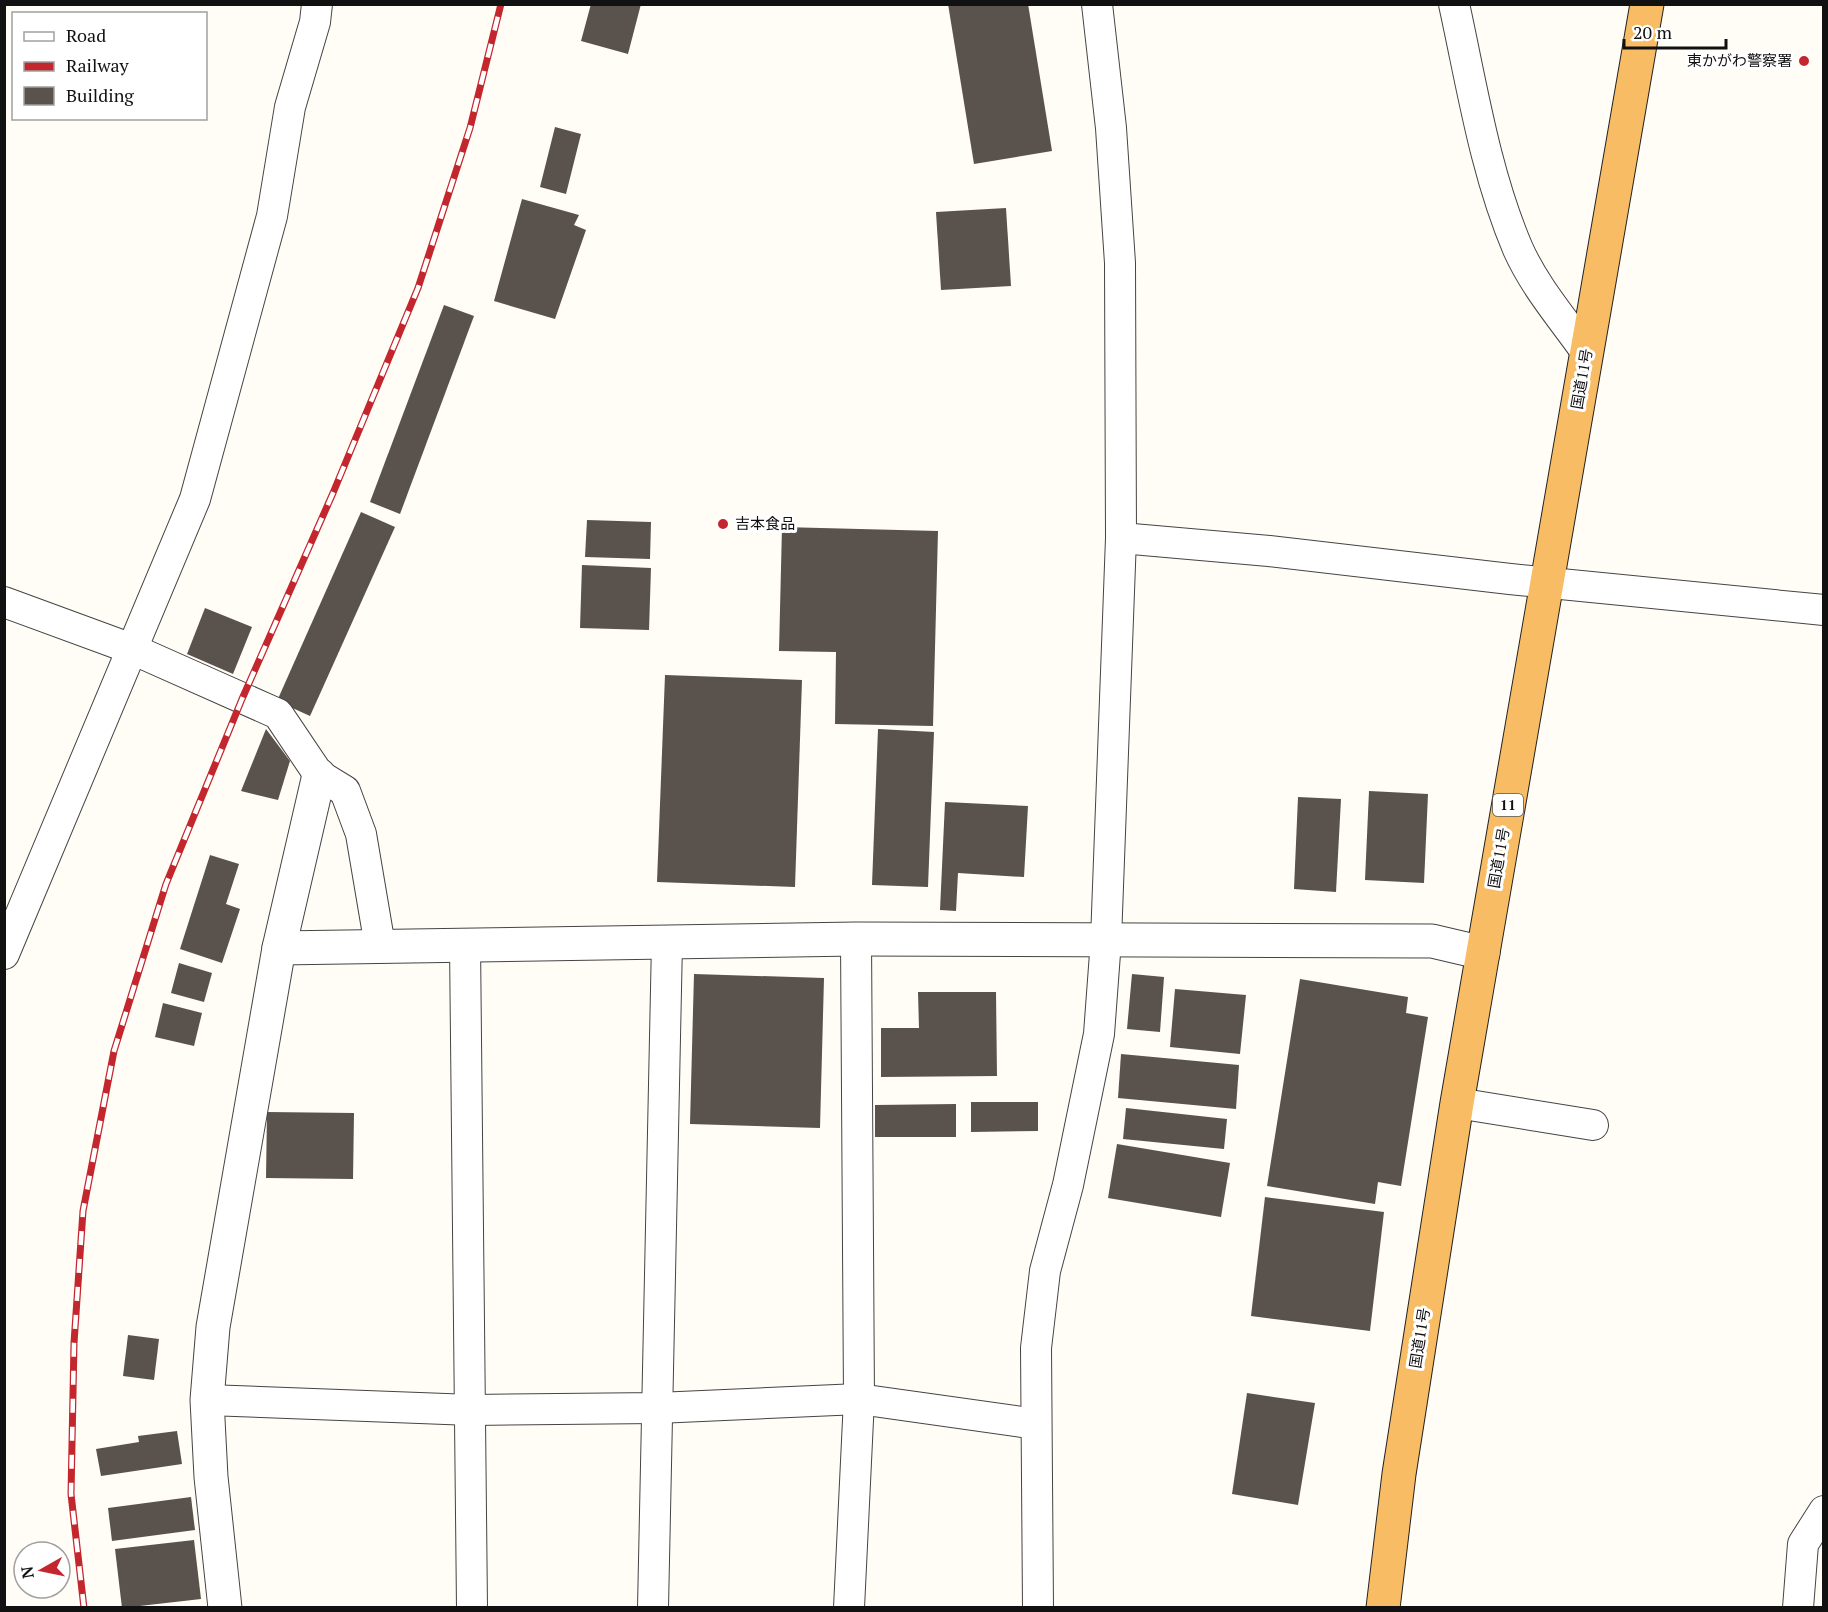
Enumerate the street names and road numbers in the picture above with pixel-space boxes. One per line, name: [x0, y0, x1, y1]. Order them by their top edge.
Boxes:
street label: 国道11号: [1566, 347, 1596, 411]
road number: 11: [1493, 794, 1523, 816]
street label: 国道11号: [1483, 826, 1513, 890]
street label: 国道11号: [1404, 1306, 1434, 1370]

